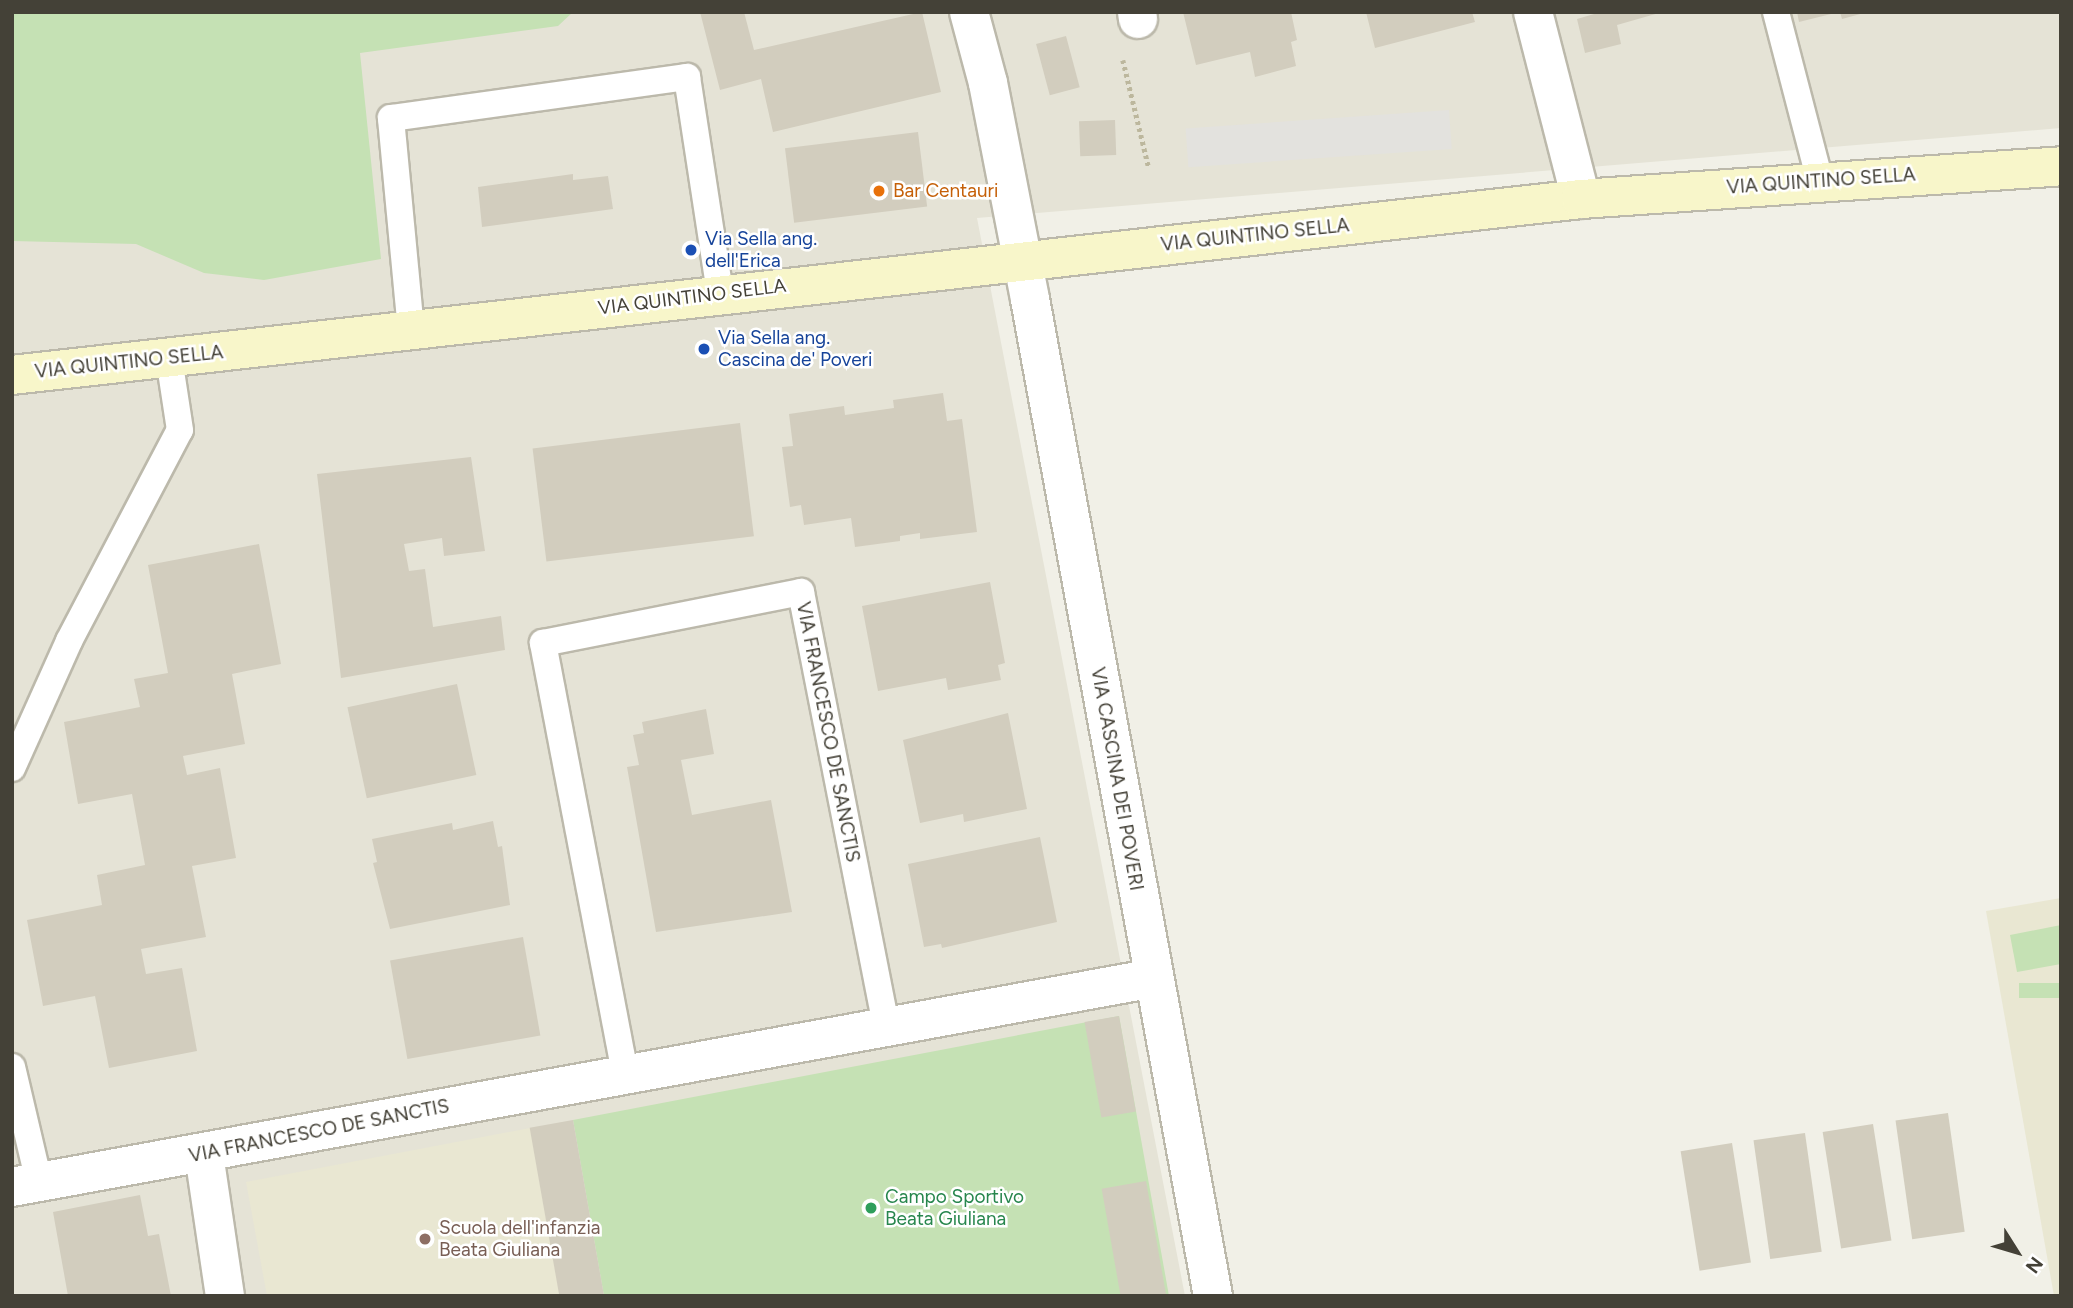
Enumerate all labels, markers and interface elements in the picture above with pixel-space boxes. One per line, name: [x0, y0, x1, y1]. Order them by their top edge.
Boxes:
street label: VIA QUINTINO SELLA: [1726, 163, 1916, 199]
place label: Bar Centauri: [893, 180, 998, 202]
marker: Bar Centauri: [871, 183, 887, 199]
street label: VIA QUINTINO SELLA: [1160, 214, 1350, 256]
place label: Via Sella ang. dell'Erica: [705, 228, 817, 272]
marker: Via Sella ang. dell'Erica: [683, 242, 699, 258]
street label: VIA QUINTINO SELLA: [597, 274, 787, 320]
place label: Via Sella ang. Cascina de' Poveri: [718, 327, 872, 371]
street label: VIA QUINTINO SELLA: [34, 341, 224, 383]
marker: Via Sella ang. Cascina de' Poveri: [696, 341, 712, 357]
street label: VIA FRANCESCO DE SANCTIS: [792, 600, 864, 864]
street label: VIA CASCINA DEI POVERI: [1086, 666, 1148, 892]
street label: VIA FRANCESCO DE SANCTIS: [187, 1095, 451, 1167]
place label: Campo Sportivo Beata Giuliana: [885, 1186, 1024, 1230]
marker: Campo Sportivo Beata Giuliana: [863, 1200, 879, 1216]
place label: Scuola dell'infanzia Beata Giuliana: [439, 1217, 600, 1261]
north arrow: [1982, 1217, 2052, 1287]
marker: Scuola dell'infanzia Beata Giuliana: [417, 1231, 433, 1247]
text: N: [2021, 1252, 2048, 1278]

